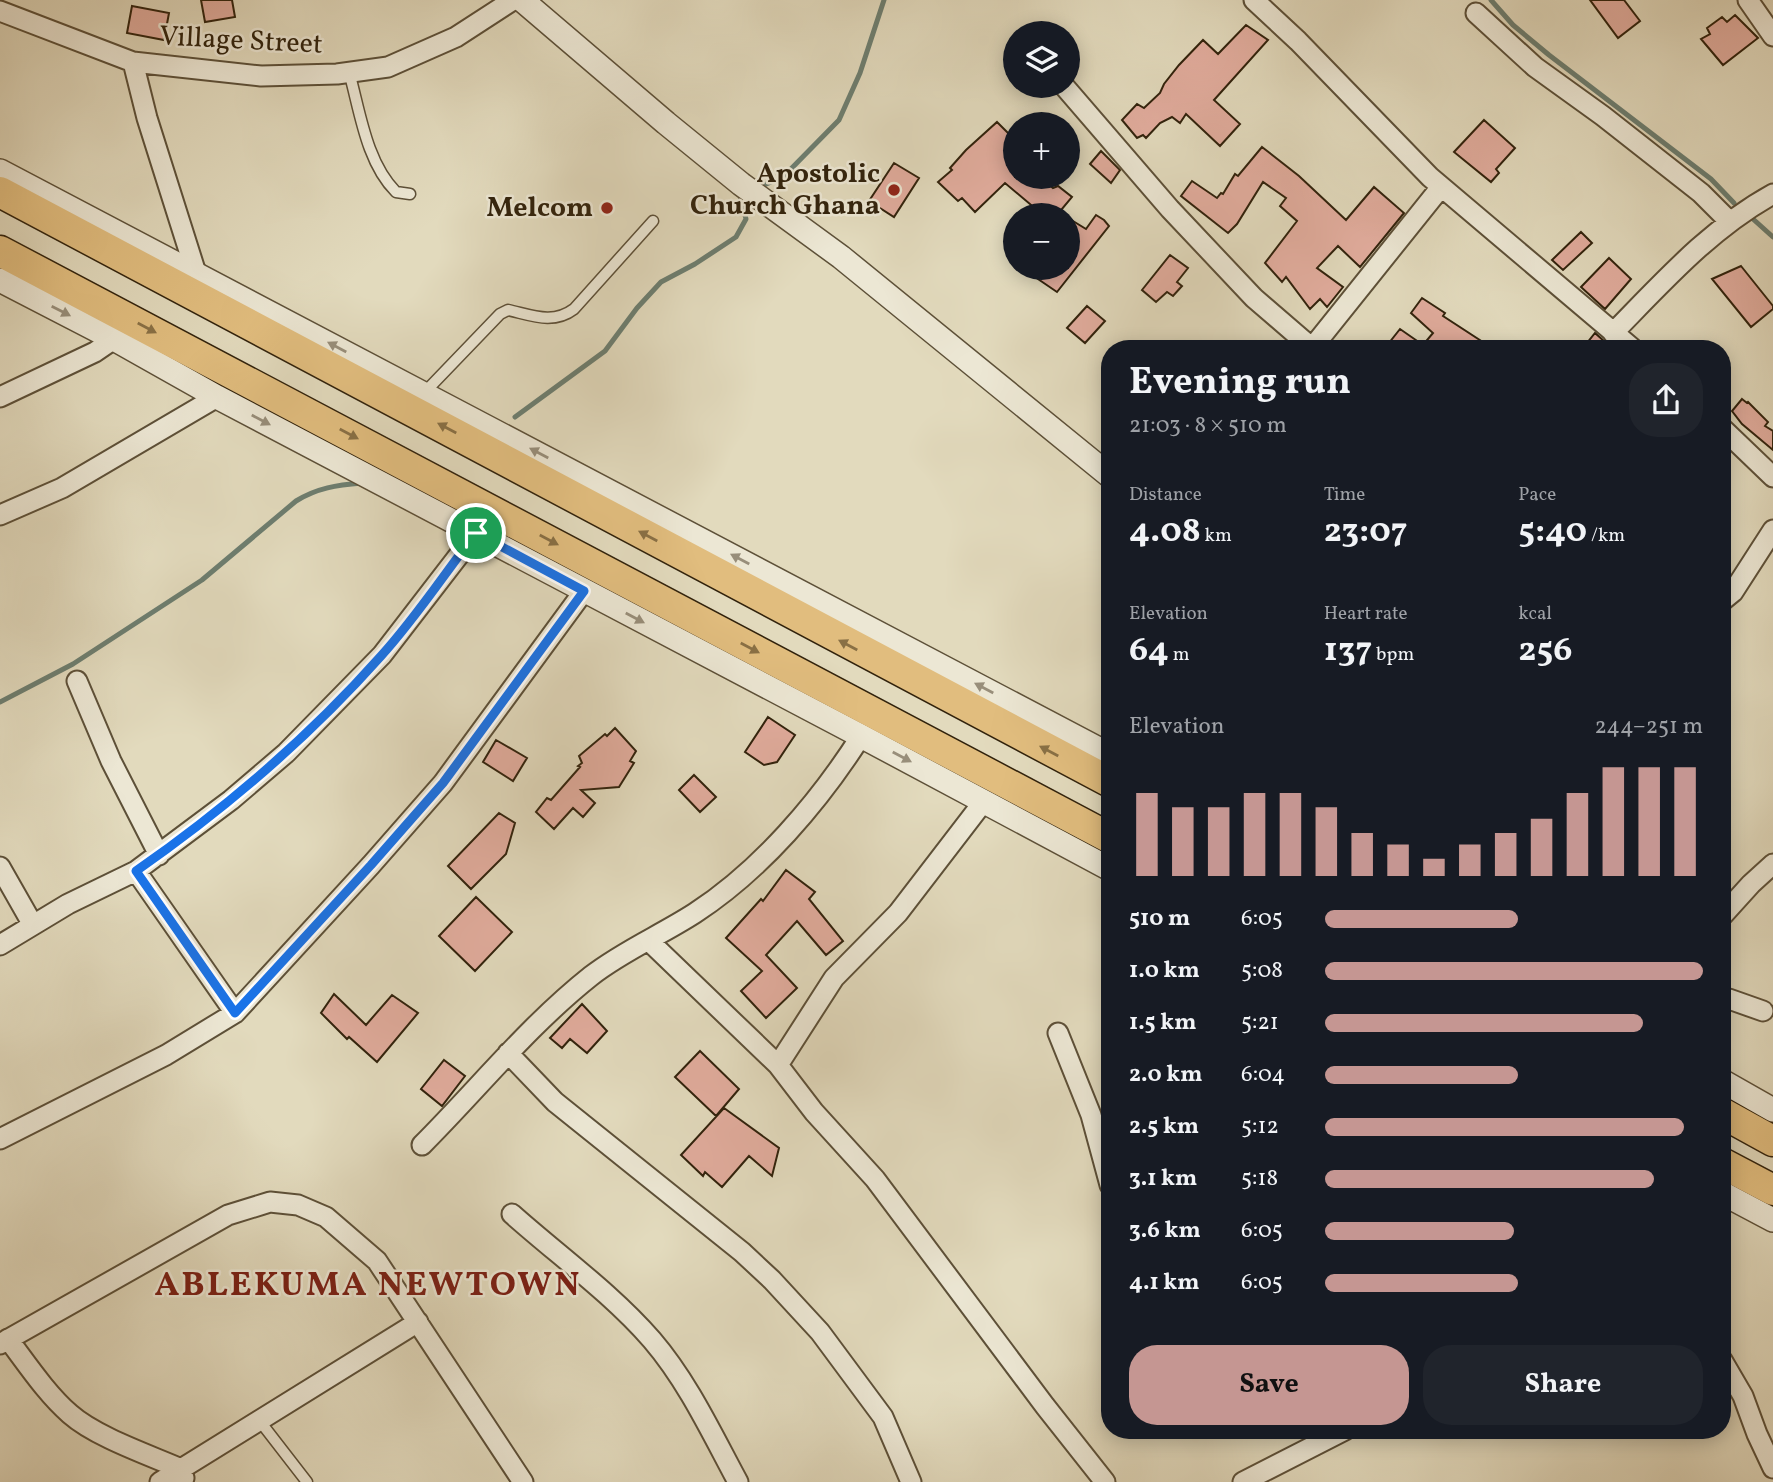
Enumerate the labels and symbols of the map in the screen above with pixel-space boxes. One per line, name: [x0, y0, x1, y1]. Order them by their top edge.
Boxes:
street label: Village Street: [158, 17, 324, 65]
place label: Apostolic Church Ghana: [690, 155, 880, 226]
marker: Apostolic Church Ghana: [886, 182, 902, 198]
place label: Melcom: [487, 189, 593, 228]
marker: Melcom: [599, 200, 615, 216]
one-way arrow: [51, 306, 71, 317]
one-way arrow: [138, 321, 158, 333]
one-way arrow: [327, 342, 347, 353]
one-way arrow: [251, 414, 270, 426]
one-way arrow: [437, 423, 457, 435]
one-way arrow: [339, 427, 359, 439]
one-way arrow: [529, 447, 549, 459]
pin: [446, 503, 506, 563]
one-way arrow: [638, 530, 658, 542]
one-way arrow: [540, 534, 560, 546]
one-way arrow: [730, 553, 750, 565]
one-way arrow: [625, 612, 645, 623]
one-way arrow: [838, 639, 858, 650]
one-way arrow: [740, 642, 760, 653]
one-way arrow: [975, 682, 994, 694]
one-way arrow: [1039, 745, 1059, 756]
one-way arrow: [892, 751, 912, 763]
district label: ABLEKUMA NEWTOWN: [154, 1262, 582, 1310]

